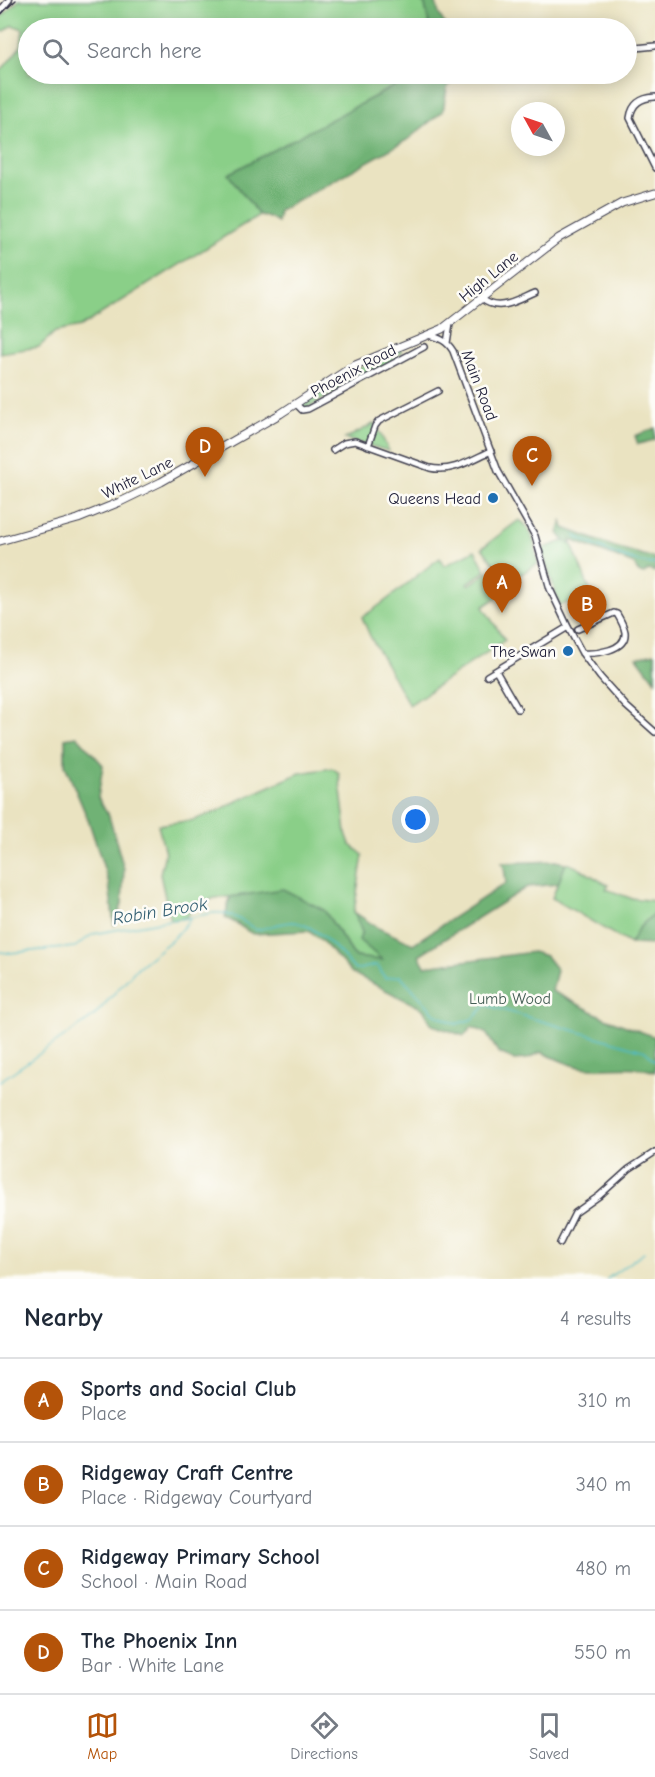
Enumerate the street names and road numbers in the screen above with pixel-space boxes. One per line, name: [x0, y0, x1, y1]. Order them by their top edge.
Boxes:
street label: High Lane: [456, 248, 522, 306]
street label: Phoenix Road: [308, 341, 399, 401]
street label: Main Road: [457, 348, 501, 423]
street label: White Lane: [99, 453, 176, 503]

